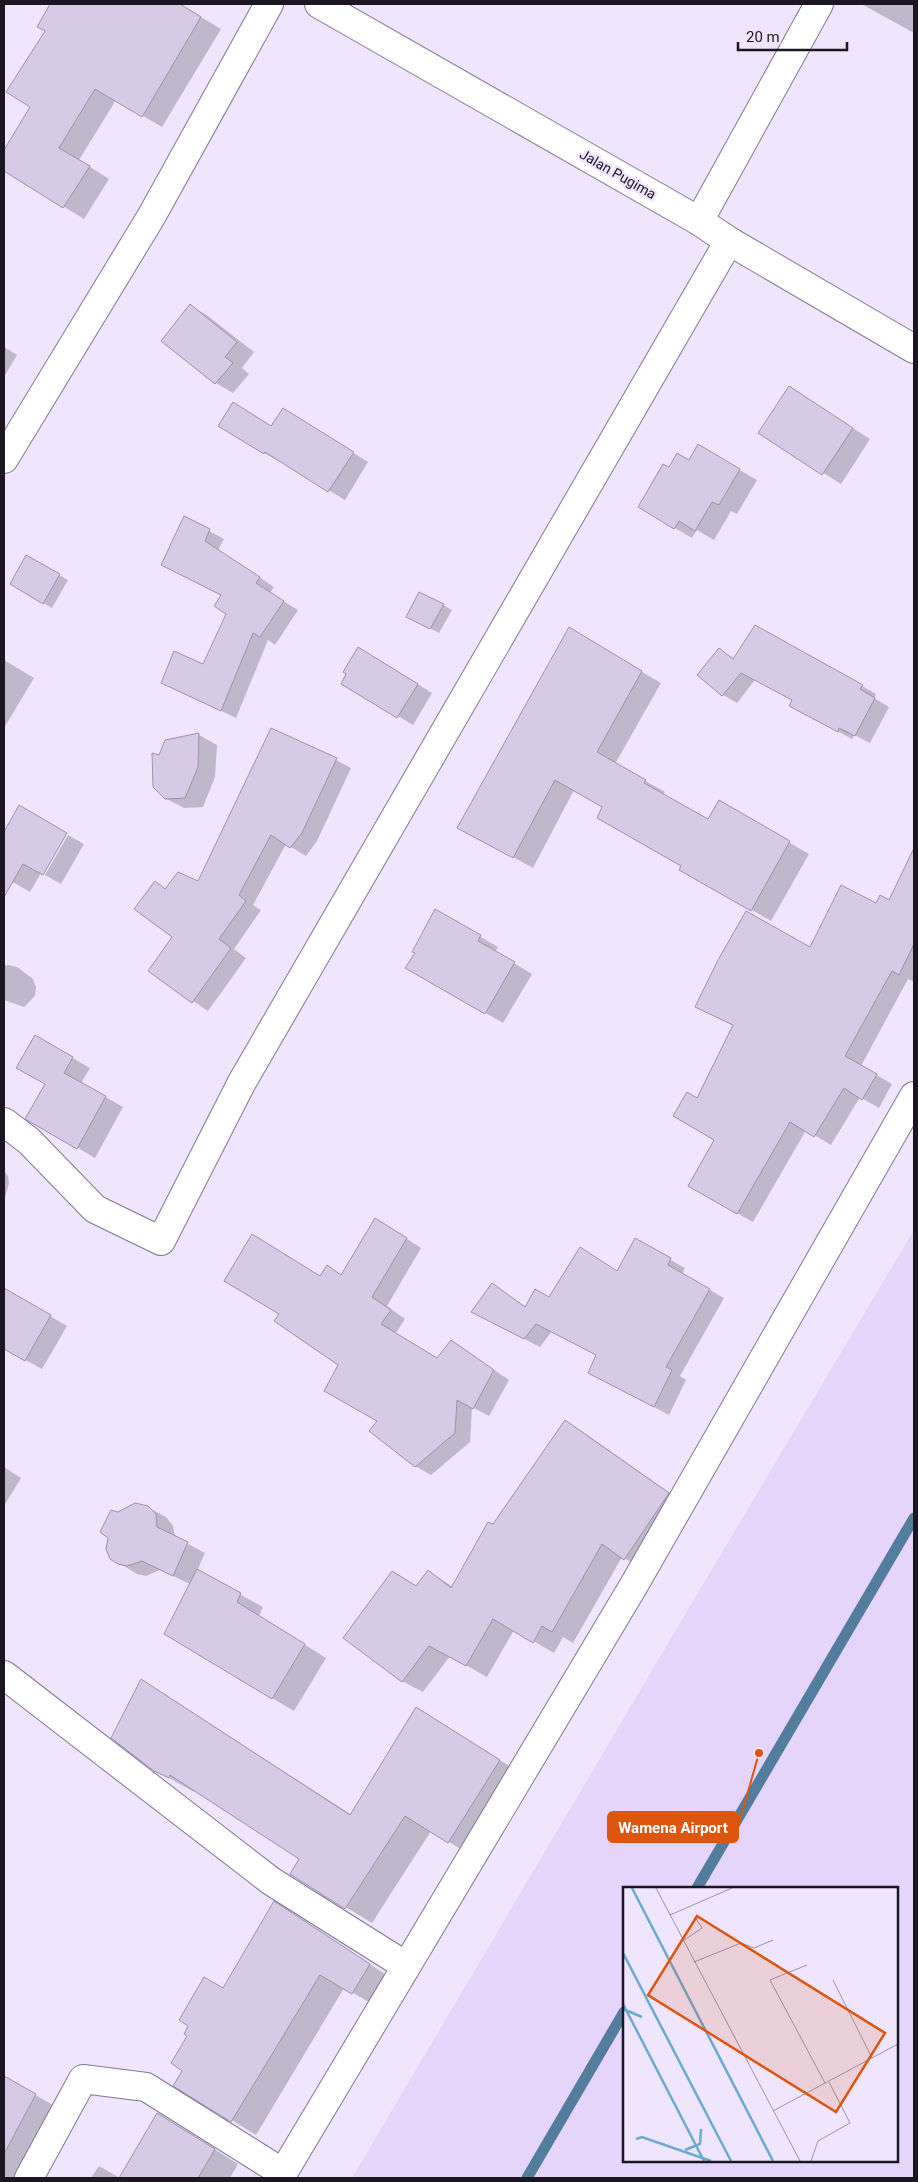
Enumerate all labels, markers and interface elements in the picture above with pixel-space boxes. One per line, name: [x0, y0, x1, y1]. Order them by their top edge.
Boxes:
scale bar: [738, 20, 847, 52]
text: 20 m: [746, 28, 780, 46]
street label: Jalan Pugima: [577, 146, 659, 202]
callout: Wamena Airport: [608, 1812, 738, 1842]
text: Wamena Airport: [618, 1819, 728, 1837]
inset map: [623, 1887, 898, 2162]

